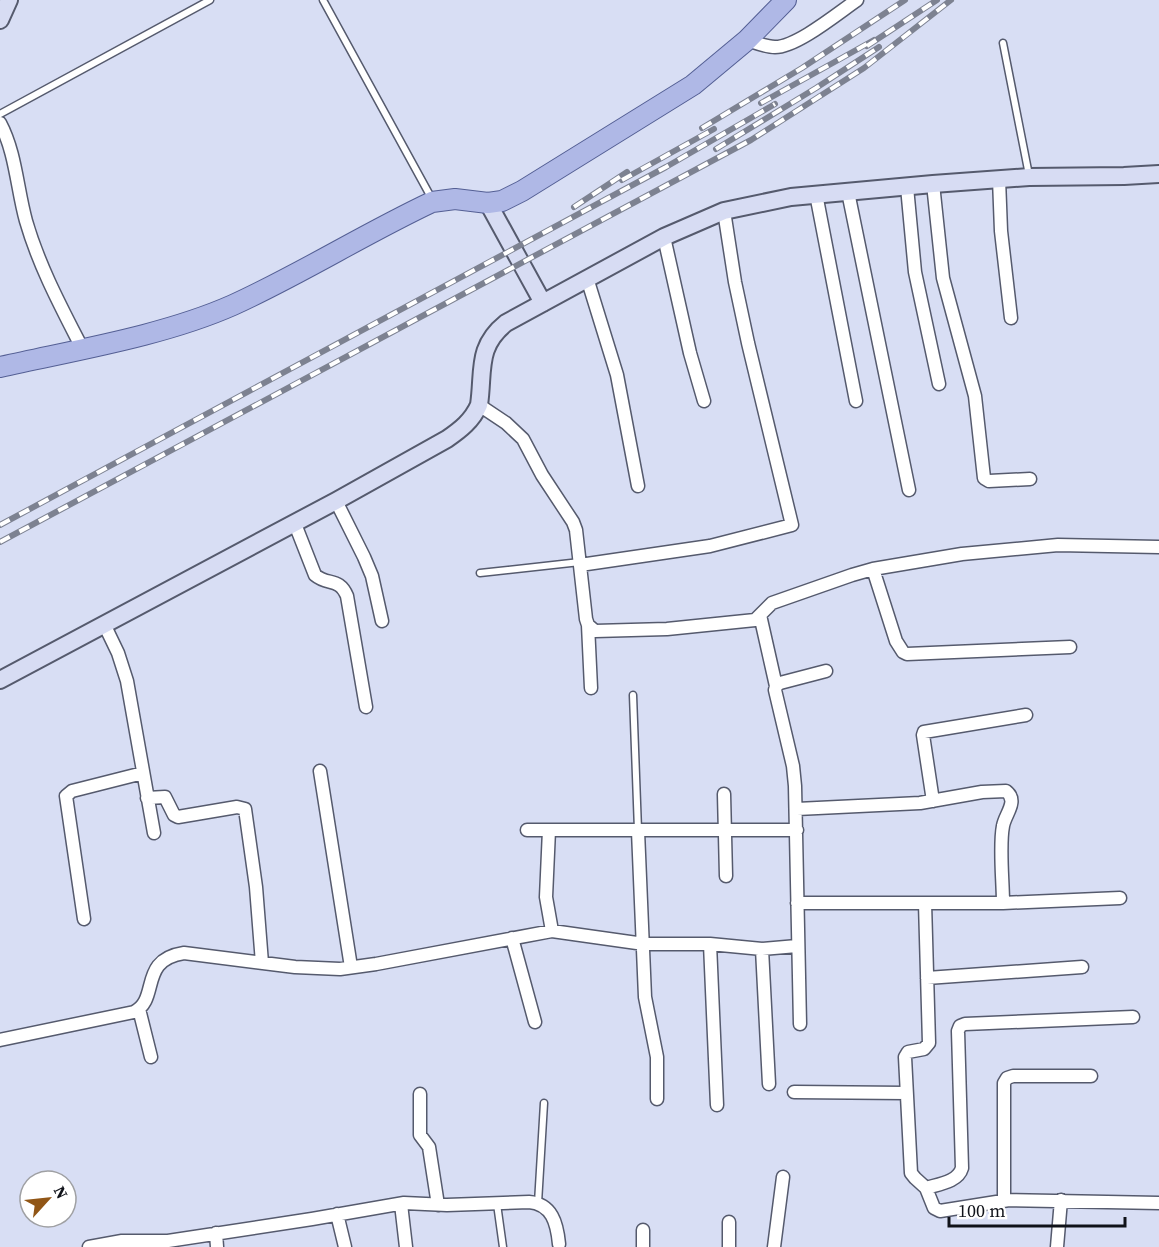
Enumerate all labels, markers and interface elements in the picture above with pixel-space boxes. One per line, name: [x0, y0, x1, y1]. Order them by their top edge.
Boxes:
north arrow: [18, 1169, 78, 1229]
text: N: [49, 1182, 74, 1203]
scale bar: [949, 1190, 1124, 1228]
text: 100 m: [958, 1198, 1005, 1223]

